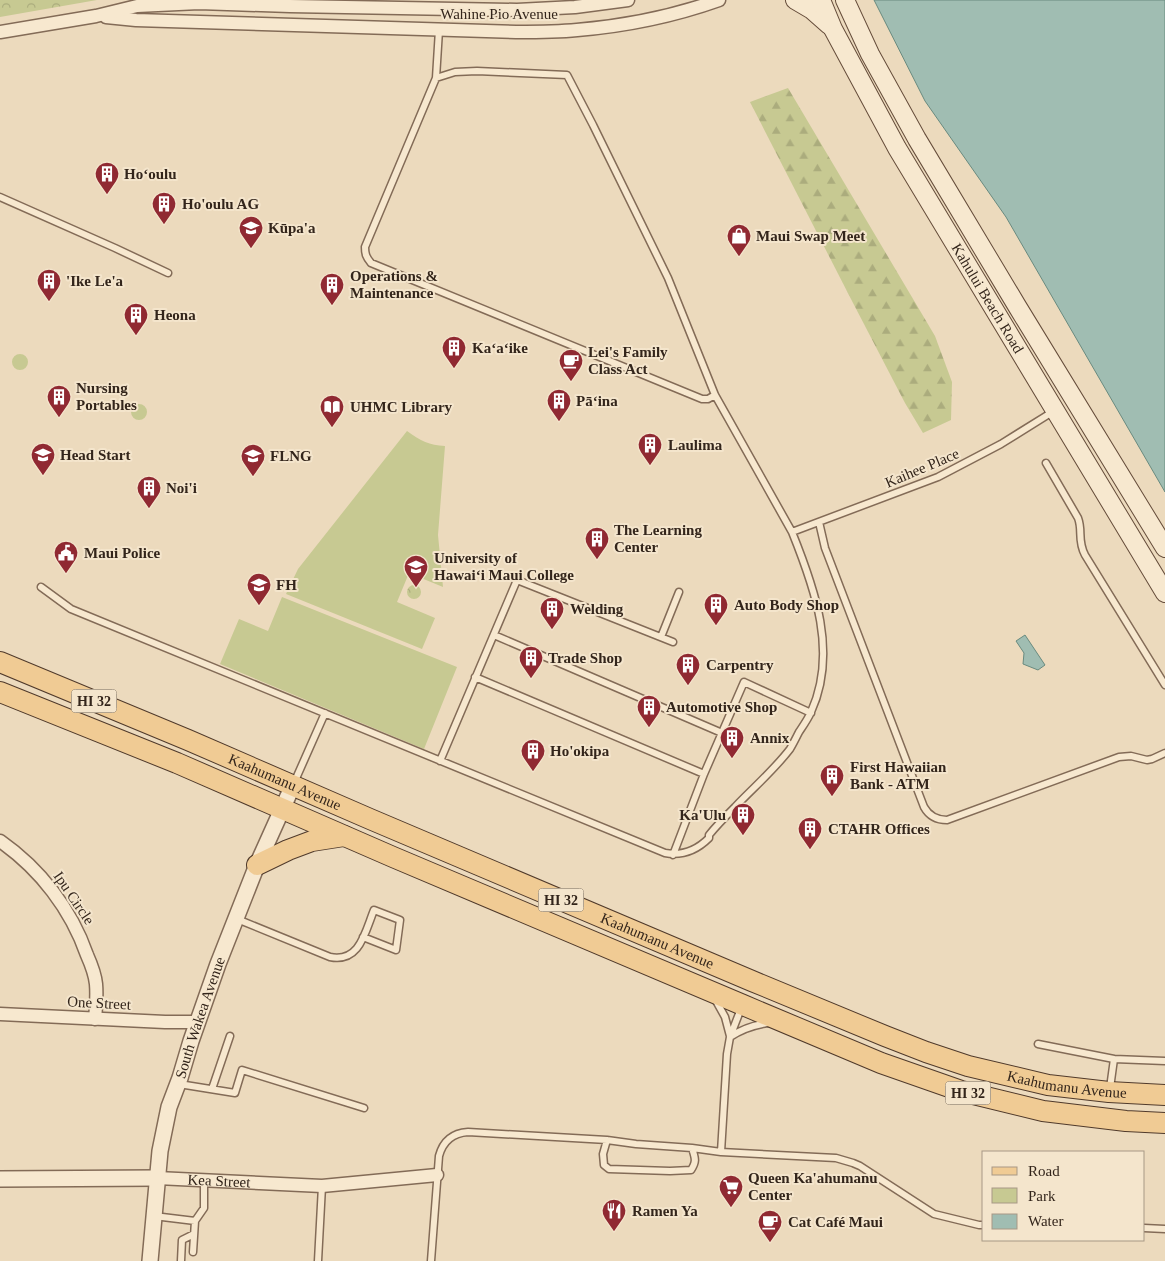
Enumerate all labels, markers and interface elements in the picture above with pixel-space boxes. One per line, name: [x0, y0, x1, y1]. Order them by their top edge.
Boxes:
street label: Wahine Pio Avenue: [440, 6, 558, 22]
building icon: Ho‘oulu: [94, 161, 120, 195]
place label: Ho‘oulu: [124, 166, 177, 182]
building icon: Ho'oulu AG: [151, 191, 177, 225]
place label: Ho'oulu AG: [182, 196, 259, 212]
school or university icon: Kūpa'a: [238, 215, 264, 249]
place label: Kūpa'a: [268, 220, 316, 236]
shop icon: Maui Swap Meet: [726, 223, 752, 257]
place label: Maui Swap Meet: [756, 228, 865, 244]
street label: Kahului Beach Road: [948, 241, 1027, 356]
building icon: 'Ike Le'a: [36, 268, 62, 302]
place label: Operations & Maintenance: [350, 268, 438, 301]
building icon: Operations & Maintenance: [319, 272, 345, 306]
place label: 'Ike Le'a: [66, 273, 124, 289]
building icon: Heona: [123, 302, 149, 336]
place label: Heona: [154, 307, 196, 323]
building icon: Ka‘a‘ike: [441, 335, 467, 369]
place label: Ka‘a‘ike: [472, 340, 528, 356]
place label: Lei's Family Class Act: [588, 344, 668, 377]
cafe icon: Lei's Family Class Act: [558, 348, 584, 382]
place label: Nursing Portables: [76, 380, 137, 413]
building icon: Nursing Portables: [46, 384, 72, 418]
building icon: Pā‘ina: [546, 388, 572, 422]
place label: Pā‘ina: [576, 393, 618, 409]
library icon: UHMC Library: [319, 394, 345, 428]
place label: UHMC Library: [350, 399, 453, 415]
building icon: Laulima: [637, 432, 663, 466]
place label: Laulima: [668, 437, 723, 453]
school or university icon: Head Start: [30, 442, 56, 476]
school or university icon: FLNG: [240, 443, 266, 477]
street label: Kaihee Place: [883, 445, 962, 491]
place label: Head Start: [60, 447, 130, 463]
place label: FLNG: [270, 448, 312, 464]
building icon: Noi'i: [136, 475, 162, 509]
place label: Noi'i: [166, 480, 197, 496]
place label: The Learning Center: [614, 522, 702, 555]
building icon: The Learning Center: [584, 526, 610, 560]
public building icon: Maui Police: [53, 540, 79, 574]
place label: Maui Police: [84, 545, 161, 561]
place label: University of Hawai‘i Maui College: [434, 550, 574, 583]
school or university icon: University of Hawai‘i Maui College: [403, 554, 429, 588]
school or university icon: FH: [246, 572, 272, 606]
place label: FH: [276, 577, 297, 593]
building icon: Auto Body Shop: [703, 592, 729, 626]
building icon: Welding: [539, 596, 565, 630]
place label: Auto Body Shop: [734, 597, 839, 613]
place label: Welding: [570, 601, 624, 617]
building icon: Trade Shop: [518, 645, 544, 679]
place label: Trade Shop: [548, 650, 622, 666]
building icon: Carpentry: [675, 652, 701, 686]
place label: Carpentry: [706, 657, 774, 673]
road number: HI 32: [72, 689, 116, 712]
building icon: Automotive Shop: [636, 694, 662, 728]
place label: Automotive Shop: [666, 699, 777, 715]
building icon: Annix: [719, 725, 745, 759]
place label: Annix: [750, 730, 790, 746]
building icon: Ho'okipa: [520, 738, 546, 772]
place label: Ho'okipa: [550, 743, 610, 759]
street label: Kaahumanu Avenue: [226, 751, 344, 814]
place label: First Hawaiian Bank - ATM: [850, 759, 947, 792]
building icon: First Hawaiian Bank - ATM: [819, 763, 845, 797]
building icon: Ka'Ulu: [730, 802, 756, 836]
place label: Ka'Ulu: [679, 807, 726, 823]
building icon: CTAHR Offices: [797, 816, 823, 850]
place label: CTAHR Offices: [828, 821, 930, 837]
street label: Ipu Circle: [50, 868, 98, 928]
road number: HI 32: [538, 888, 584, 912]
street label: Kaahumanu Avenue: [598, 910, 716, 972]
street label: South Wakea Avenue: [172, 954, 228, 1080]
street label: One Street: [67, 993, 132, 1013]
street label: Kaahumanu Avenue: [1005, 1068, 1128, 1101]
road number: HI 32: [946, 1082, 990, 1104]
legend: [982, 1151, 1145, 1241]
text: Road: [1028, 1163, 1060, 1179]
place label: Queen Ka'ahumanu Center: [748, 1170, 878, 1203]
street label: Kea Street: [187, 1171, 252, 1191]
supermarket icon: Queen Ka'ahumanu Center: [718, 1174, 744, 1208]
text: Park: [1028, 1188, 1056, 1204]
restaurant icon: Ramen Ya: [601, 1198, 627, 1232]
place label: Ramen Ya: [632, 1203, 698, 1219]
cafe icon: Cat Café Maui: [757, 1209, 783, 1243]
text: Water: [1028, 1213, 1063, 1229]
place label: Cat Café Maui: [788, 1214, 883, 1230]

